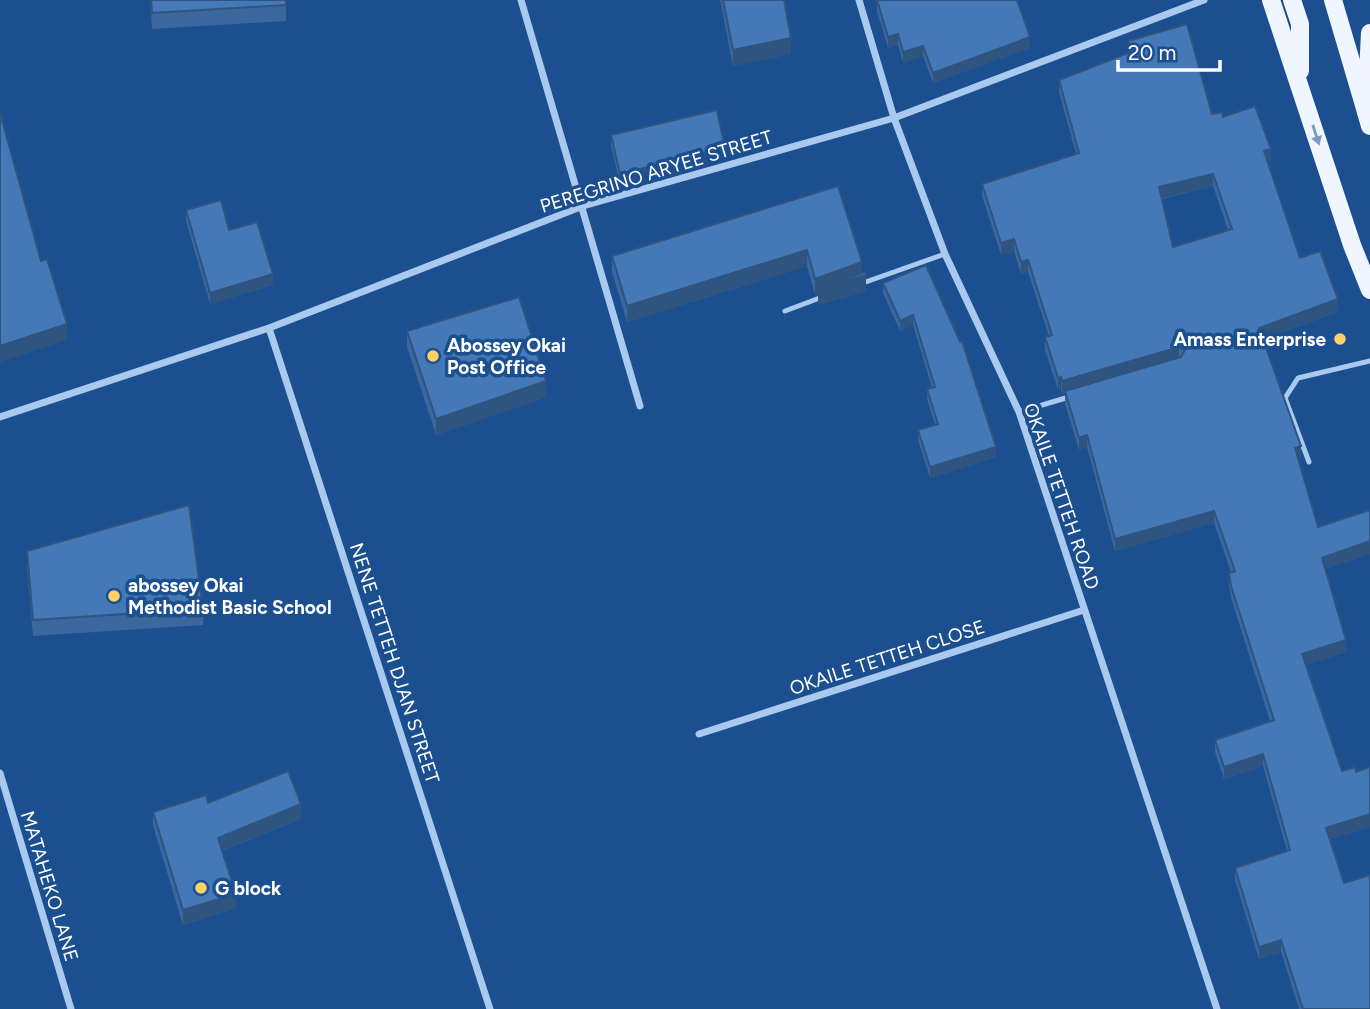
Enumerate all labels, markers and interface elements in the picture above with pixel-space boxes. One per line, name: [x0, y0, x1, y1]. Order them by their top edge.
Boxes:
scale bar: [1118, 28, 1220, 72]
text: 20 m: [1128, 40, 1176, 65]
one-way arrow: [1311, 124, 1321, 145]
street label: PEREGRINO ARYEE STREET: [537, 125, 775, 218]
place label: Amass Enterprise: [1173, 328, 1326, 351]
marker: Amass Enterprise: [1332, 331, 1348, 347]
place label: Abossey Okai Post Office: [447, 334, 566, 379]
marker: Abossey Okai Post Office: [425, 348, 441, 364]
street label: OKAILE TETTEH ROAD: [1019, 400, 1104, 592]
street label: NENE TETTEH DJAN STREET: [345, 540, 445, 787]
place label: abossey Okai Methodist Basic School: [128, 574, 332, 619]
marker: abossey Okai Methodist Basic School: [106, 588, 122, 604]
street label: OKAILE TETTEH CLOSE: [787, 615, 988, 700]
street label: MATAHEKO LANE: [16, 808, 83, 964]
place label: G block: [215, 877, 282, 900]
marker: G block: [193, 880, 209, 896]

